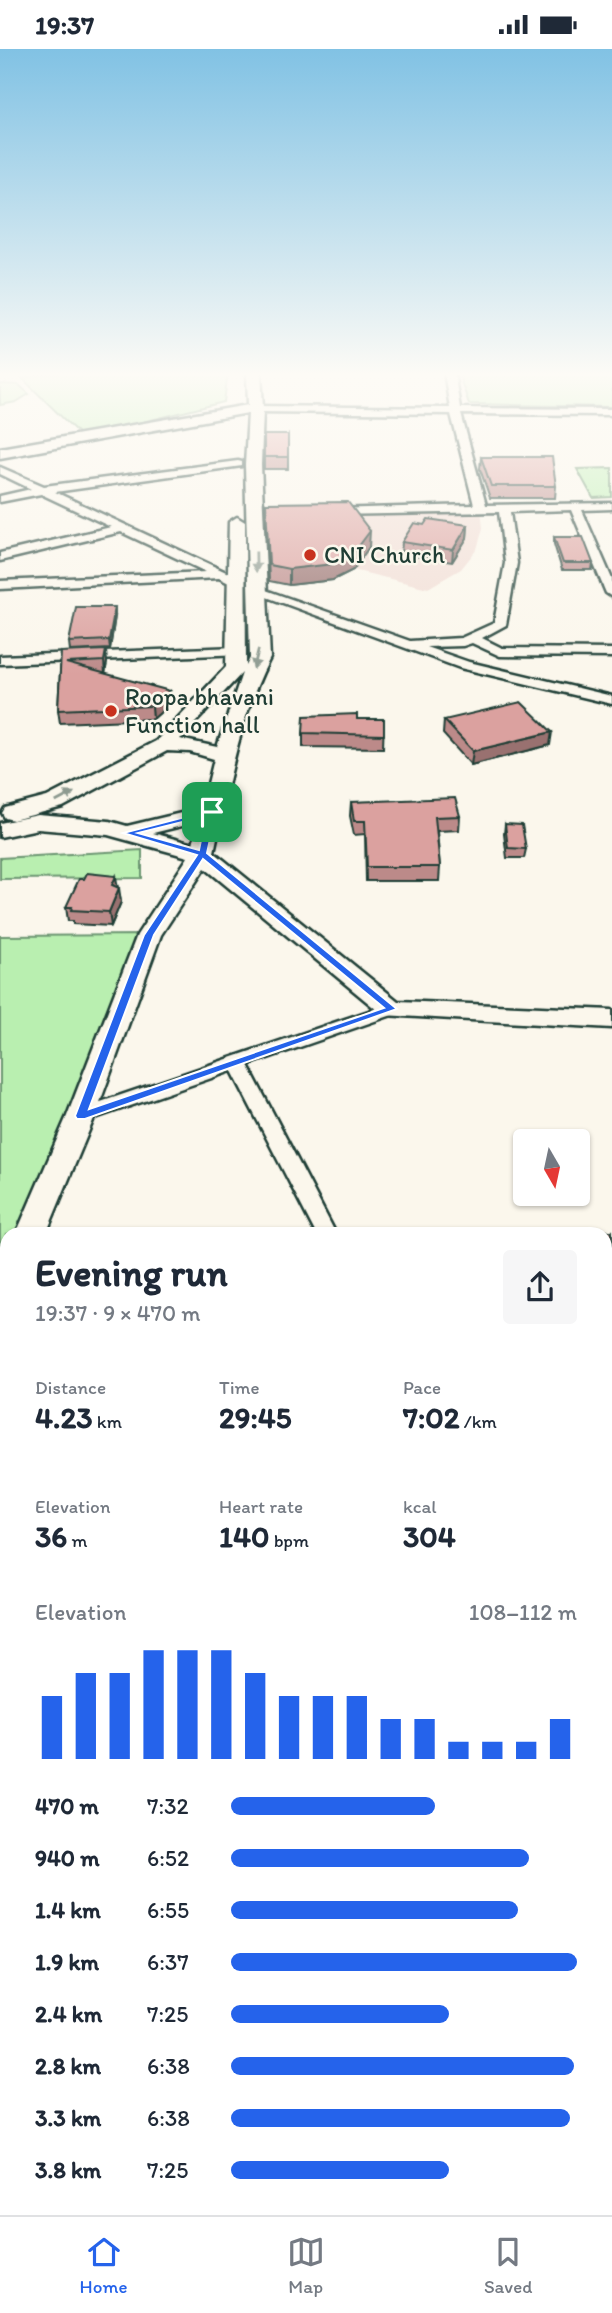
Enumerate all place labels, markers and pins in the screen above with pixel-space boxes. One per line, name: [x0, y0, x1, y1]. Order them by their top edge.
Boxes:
place label: CNI Church: [324, 540, 445, 569]
marker: CNI Church: [302, 547, 318, 563]
place label: Roopa bhavani Function hall: [125, 682, 274, 739]
marker: Roopa bhavani Function hall: [103, 703, 119, 719]
pin: [182, 782, 242, 842]

